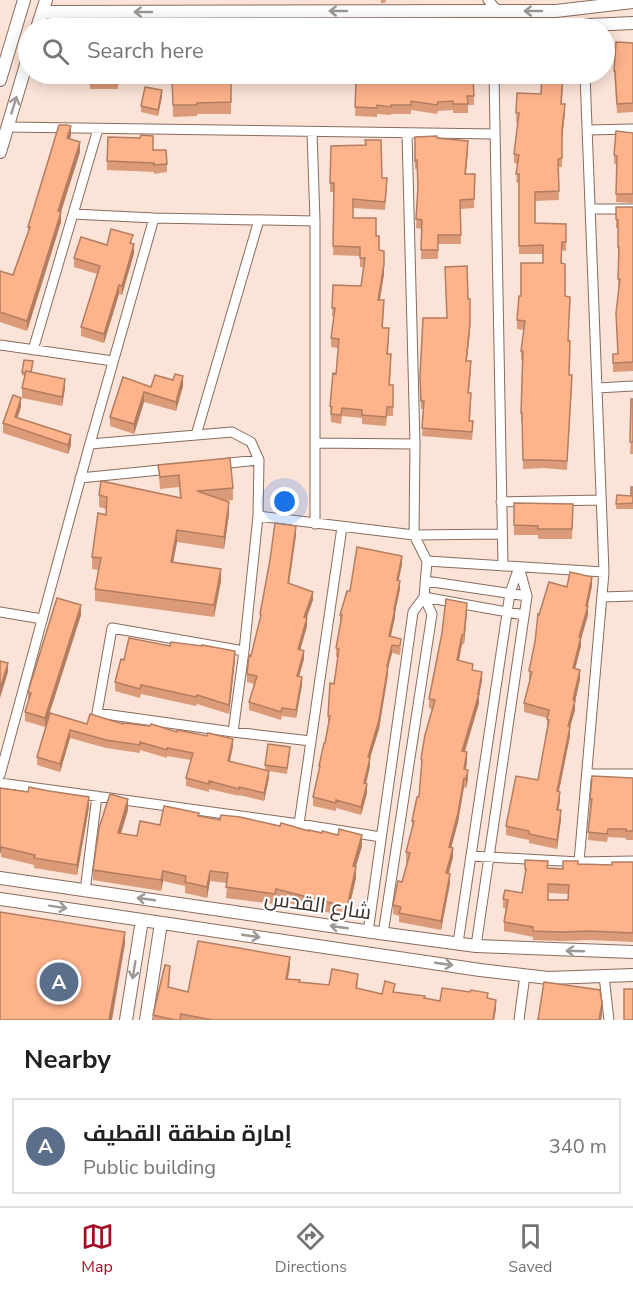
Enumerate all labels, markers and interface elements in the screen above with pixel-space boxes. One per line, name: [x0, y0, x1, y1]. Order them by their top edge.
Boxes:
one-way arrow: [328, 5, 348, 17]
one-way arrow: [523, 5, 543, 17]
one-way arrow: [133, 6, 153, 18]
search box: [18, 18, 615, 84]
icon: search: [39, 35, 72, 68]
text: Search here: [87, 36, 204, 66]
one-way arrow: [9, 96, 20, 115]
your location: [270, 487, 299, 516]
street label: شارع القدس: [263, 884, 373, 926]
one-way arrow: [137, 894, 156, 905]
one-way arrow: [47, 902, 67, 913]
one-way arrow: [329, 922, 349, 933]
one-way arrow: [240, 931, 260, 942]
one-way arrow: [565, 945, 585, 956]
one-way arrow: [433, 959, 453, 970]
pin: A: [40, 960, 78, 1004]
one-way arrow: [129, 960, 140, 979]
text: Nearby: [24, 1042, 111, 1077]
text: إمارة منطقة القطيف: [83, 1119, 292, 1149]
text: A: [38, 1133, 53, 1160]
text: 340 m: [549, 1133, 607, 1160]
text: Public building: [83, 1154, 216, 1181]
tab: Map: [81, 1220, 114, 1278]
tab: Directions: [275, 1220, 347, 1278]
tab: Saved: [508, 1220, 552, 1278]

